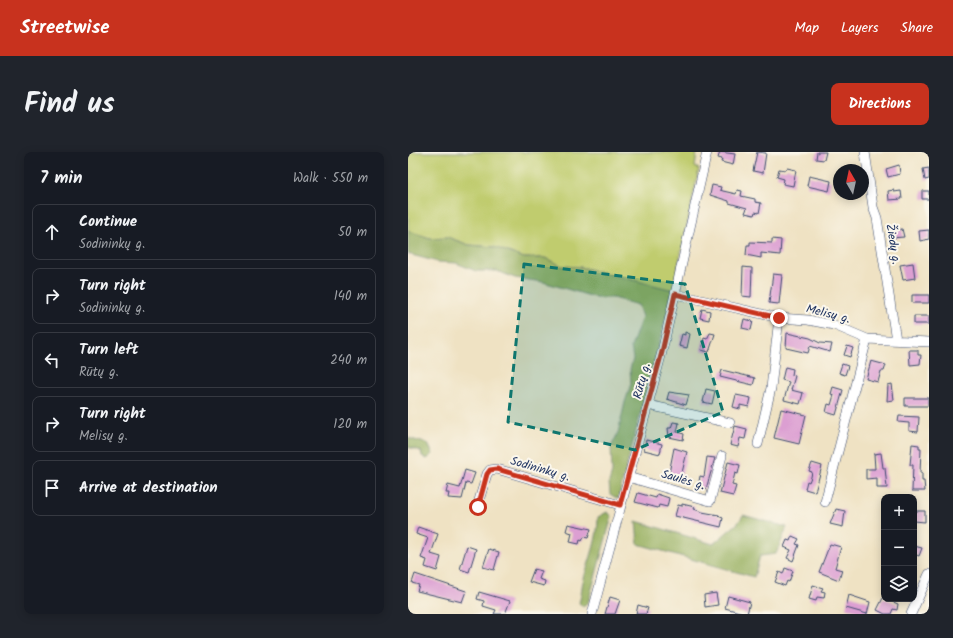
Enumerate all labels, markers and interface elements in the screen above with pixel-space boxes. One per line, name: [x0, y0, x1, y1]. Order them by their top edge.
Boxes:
text: Streetwise: [20, 13, 110, 43]
text: Map: [795, 17, 819, 39]
text: Layers: [841, 17, 879, 39]
text: Share: [901, 17, 933, 39]
text: Find us: [24, 82, 115, 127]
button: Directions: [831, 83, 929, 125]
north arrow: [833, 164, 869, 200]
text: 7 min: [40, 165, 82, 192]
text: Walk · 550 m: [293, 168, 368, 189]
text: Continue: [79, 210, 137, 234]
icon: ahead: [41, 221, 63, 243]
text: 50 m: [338, 222, 367, 243]
street label: Žiedų g.: [880, 222, 906, 266]
text: Sodininkų g.: [79, 234, 145, 255]
text: Turn right: [79, 274, 146, 298]
icon: right: [41, 285, 63, 307]
text: 140 m: [334, 286, 367, 307]
text: Sodininkų g.: [79, 298, 145, 319]
street label: Melisų g.: [804, 299, 852, 329]
route end: [770, 309, 788, 327]
text: Turn left: [79, 338, 139, 362]
icon: left: [41, 349, 63, 371]
text: 240 m: [330, 350, 367, 371]
street label: Rūtų g.: [628, 361, 656, 401]
text: Rūtų g.: [79, 362, 119, 383]
text: Turn right: [79, 402, 146, 426]
icon: right: [41, 413, 63, 435]
text: 120 m: [333, 414, 367, 435]
text: Melisų g.: [79, 426, 128, 447]
street label: Sodininkų g.: [508, 451, 572, 487]
street label: Saulės g.: [659, 465, 707, 495]
text: Arrive at destination: [79, 476, 218, 500]
icon: arrive: [41, 477, 63, 499]
map controls: [881, 494, 917, 602]
button: +: [881, 494, 917, 530]
route start: [469, 498, 487, 516]
button: −: [881, 530, 917, 566]
button: layers: [881, 566, 917, 602]

